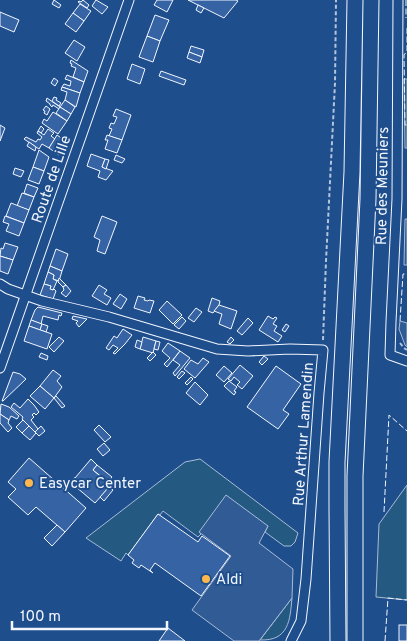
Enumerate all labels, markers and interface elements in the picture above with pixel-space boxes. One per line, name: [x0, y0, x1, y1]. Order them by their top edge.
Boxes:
street label: Rue des Meuniers: [373, 127, 394, 245]
street label: Route de Lille: [29, 133, 76, 226]
street label: Rue Arthur Lamendin: [290, 362, 319, 507]
place label: Easycar Center: [39, 475, 141, 494]
marker: Easycar Center: [23, 477, 35, 489]
place label: Aldi: [216, 571, 242, 590]
marker: Aldi: [200, 573, 212, 585]
scale bar: [12, 598, 168, 630]
text: 100 m: [20, 608, 61, 627]

